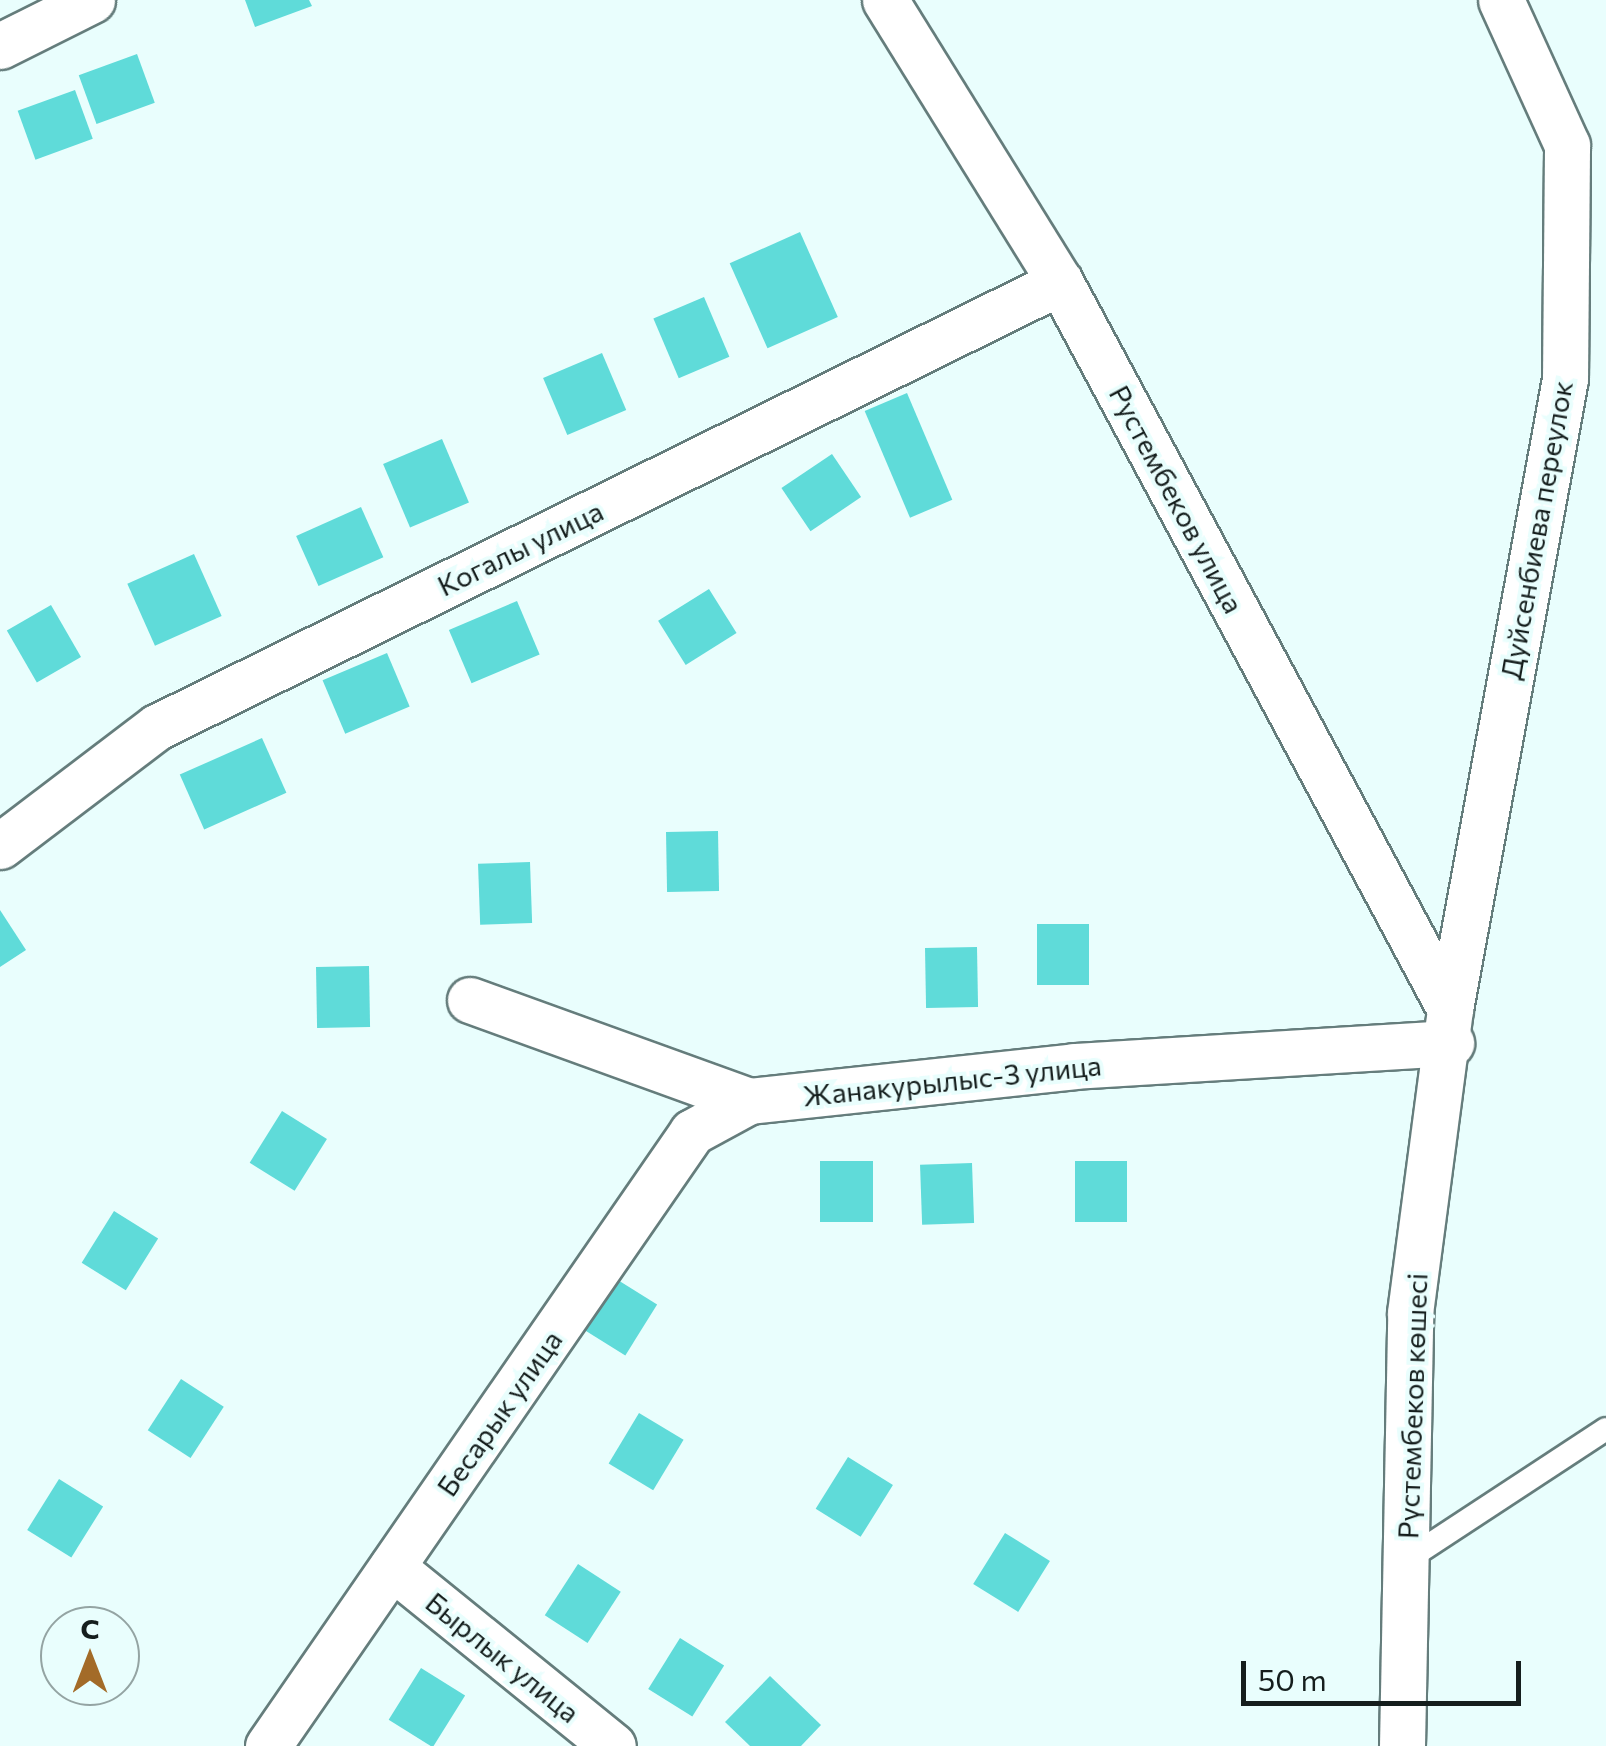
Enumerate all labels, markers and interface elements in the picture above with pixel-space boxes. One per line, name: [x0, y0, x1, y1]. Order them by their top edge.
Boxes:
street label: Дуйсенбиева переулок: [1493, 378, 1579, 682]
street label: Рустембеков улица: [1103, 380, 1251, 618]
street label: Когалы улица: [432, 494, 608, 602]
street label: Жанакурылыс-3 улица: [801, 1048, 1103, 1112]
street label: Рүстембеков көшесі: [1391, 1272, 1433, 1540]
street label: Бесарык улица: [430, 1324, 568, 1502]
street label: Бырлык улица: [420, 1585, 586, 1729]
north arrow: [40, 1606, 140, 1706]
text: С: [80, 1611, 100, 1645]
scale bar: [1246, 1641, 1526, 1703]
text: 50 m: [1258, 1660, 1327, 1697]

